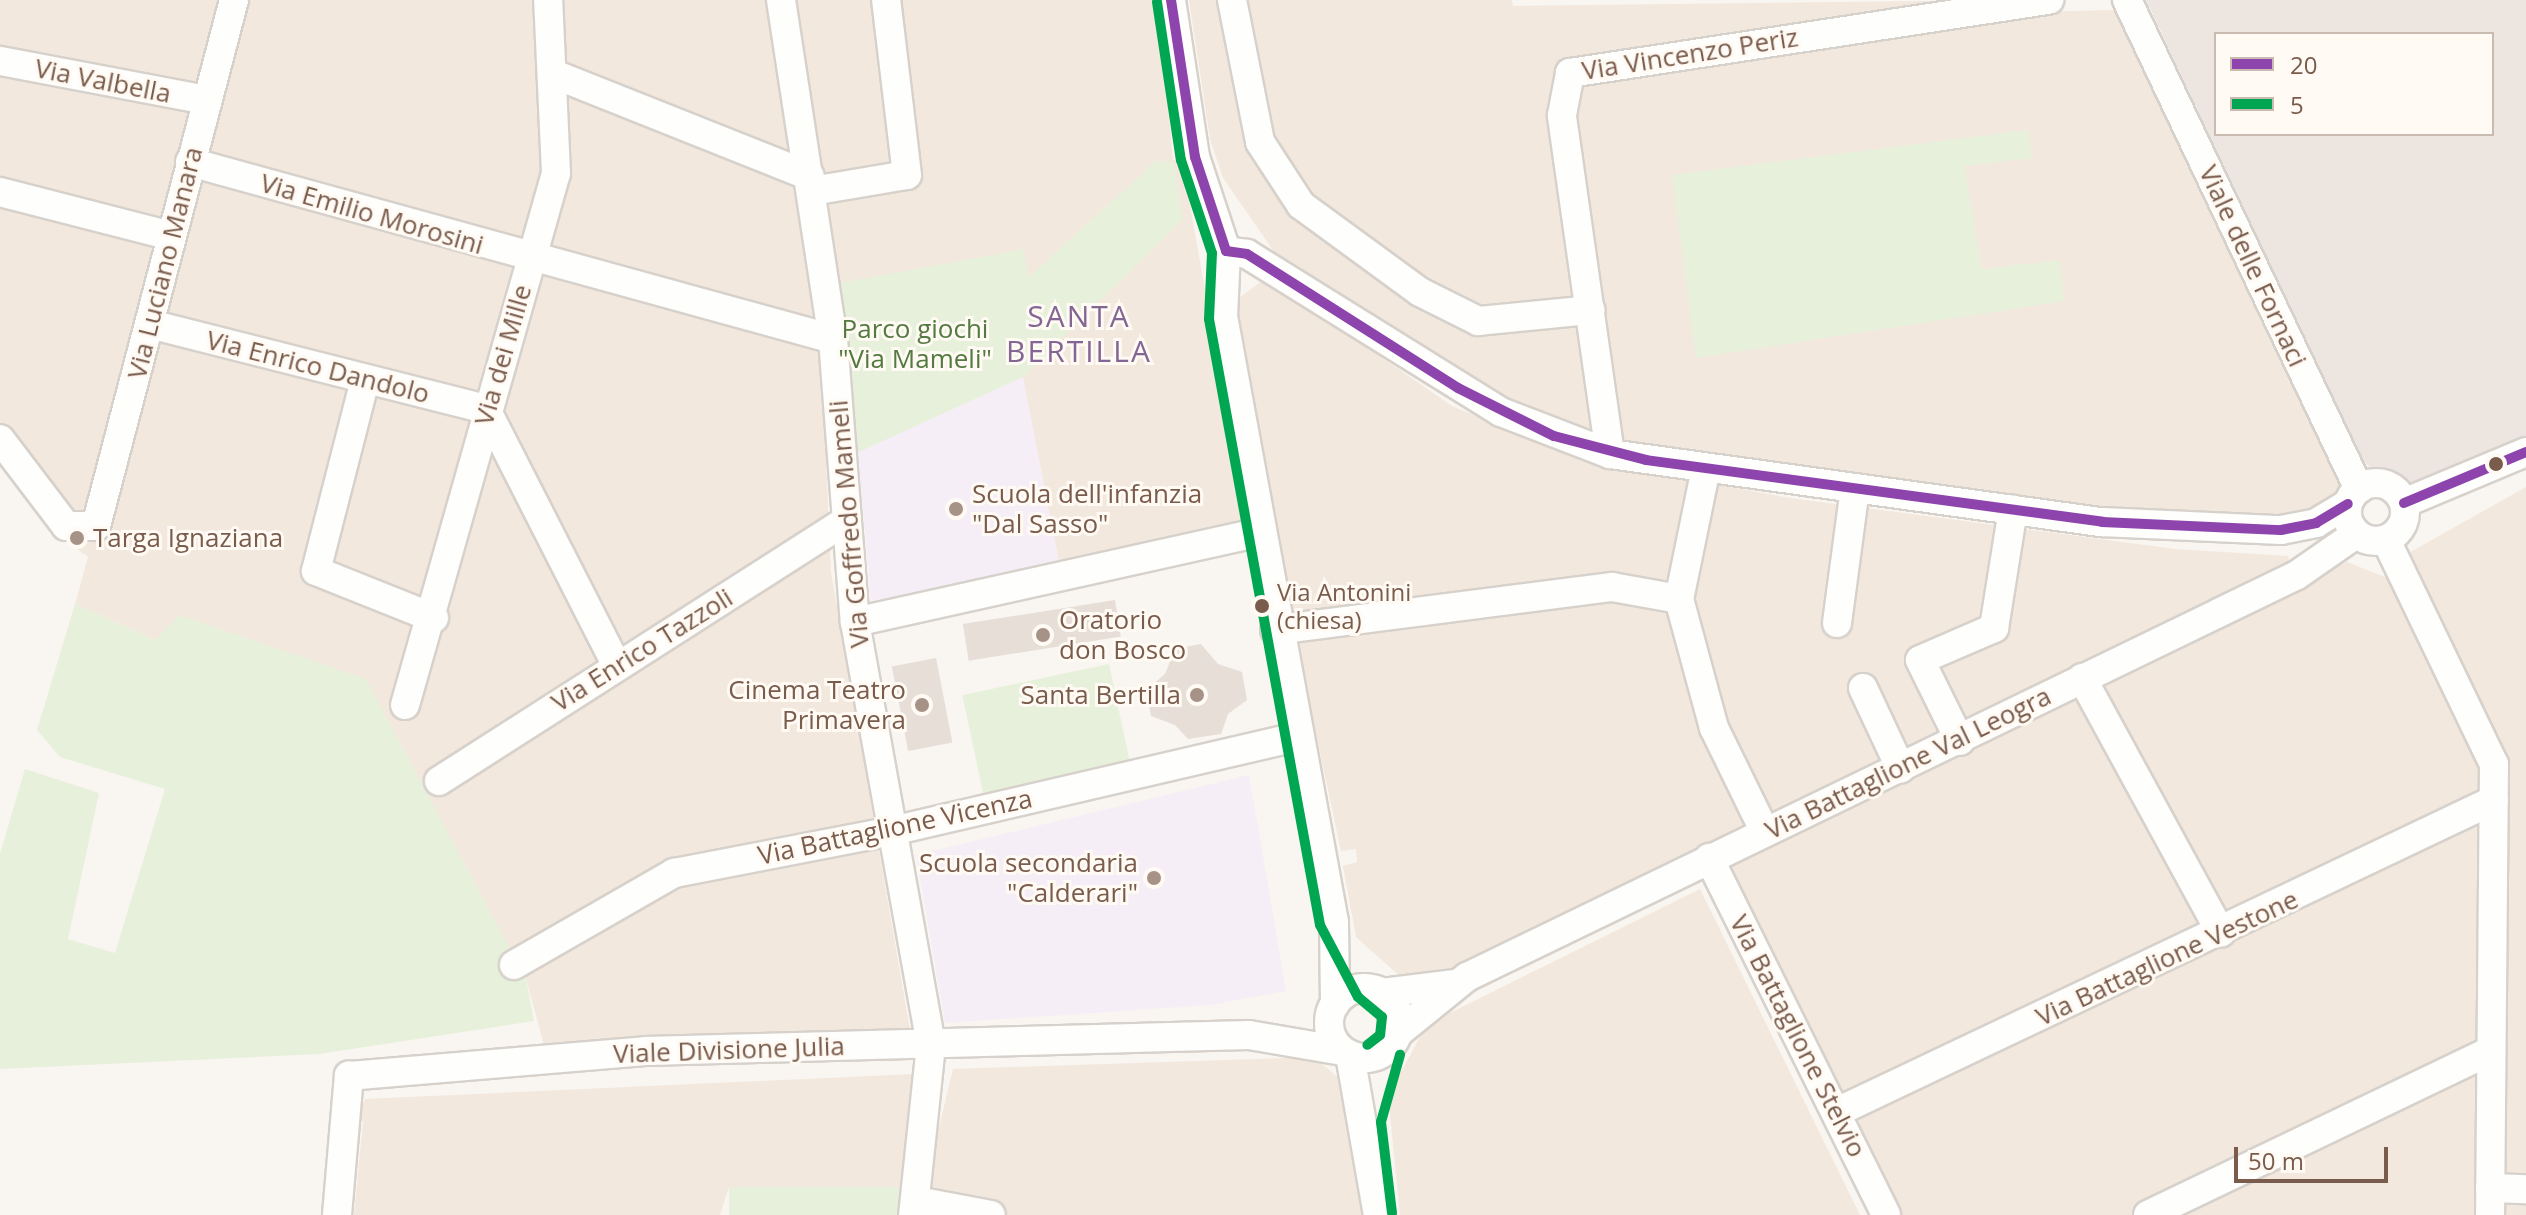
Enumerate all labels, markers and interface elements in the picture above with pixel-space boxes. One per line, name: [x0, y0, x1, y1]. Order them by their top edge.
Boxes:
street label: Via Vincenzo Periz: [1580, 22, 1800, 86]
legend: [2214, 32, 2494, 136]
text: 20: [2290, 48, 2317, 81]
street label: Via Valbella: [32, 53, 174, 109]
text: 5: [2290, 88, 2304, 121]
street label: Via Luciano Manara: [121, 144, 209, 382]
street label: Viale delle Fornaci: [2193, 160, 2313, 372]
street label: Via Emilio Morosini: [257, 167, 487, 261]
street label: Via dei Mille: [468, 281, 538, 429]
district label: SANTA BERTILLA: [1006, 298, 1152, 368]
park label: Parco giochi "Via Mameli": [838, 313, 992, 374]
street label: Via Enrico Dandolo: [203, 324, 433, 410]
street label: Via Goffredo Mameli: [823, 399, 875, 649]
unlabelled marker: [2488, 456, 2504, 472]
place label: Scuola dell'infanzia "Dal Sasso": [972, 478, 1202, 540]
marker: Scuola dell'infanzia "Dal Sasso": [947, 500, 965, 518]
place label: Targa Ignaziana: [93, 522, 283, 554]
marker: Targa Ignaziana: [68, 529, 86, 547]
place label: Via Antonini (chiesa): [1277, 578, 1411, 634]
street label: Via Enrico Tazzoli: [546, 582, 738, 718]
marker: Via Antonini (chiesa): [1254, 598, 1270, 614]
place label: Oratorio don Bosco: [1059, 604, 1186, 666]
marker: Oratorio don Bosco: [1034, 626, 1052, 644]
place label: Cinema Teatro Primavera: [728, 674, 906, 736]
place label: Santa Bertilla: [1020, 679, 1181, 711]
street label: Via Battaglione Val Leogra: [1760, 680, 2056, 846]
marker: Santa Bertilla: [1188, 686, 1206, 704]
marker: Cinema Teatro Primavera: [913, 696, 931, 714]
street label: Via Battaglione Vicenza: [755, 783, 1035, 871]
place label: Scuola secondaria "Calderari": [919, 847, 1138, 908]
marker: Scuola secondaria "Calderari": [1145, 869, 1163, 887]
street label: Via Battaglione Vestone: [2031, 884, 2303, 1032]
street label: Via Battaglione Stelvio: [1723, 910, 1873, 1162]
street label: Viale Divisione Julia: [613, 1030, 845, 1070]
scale bar: [2238, 1131, 2392, 1181]
text: 50 m: [2248, 1144, 2304, 1177]

